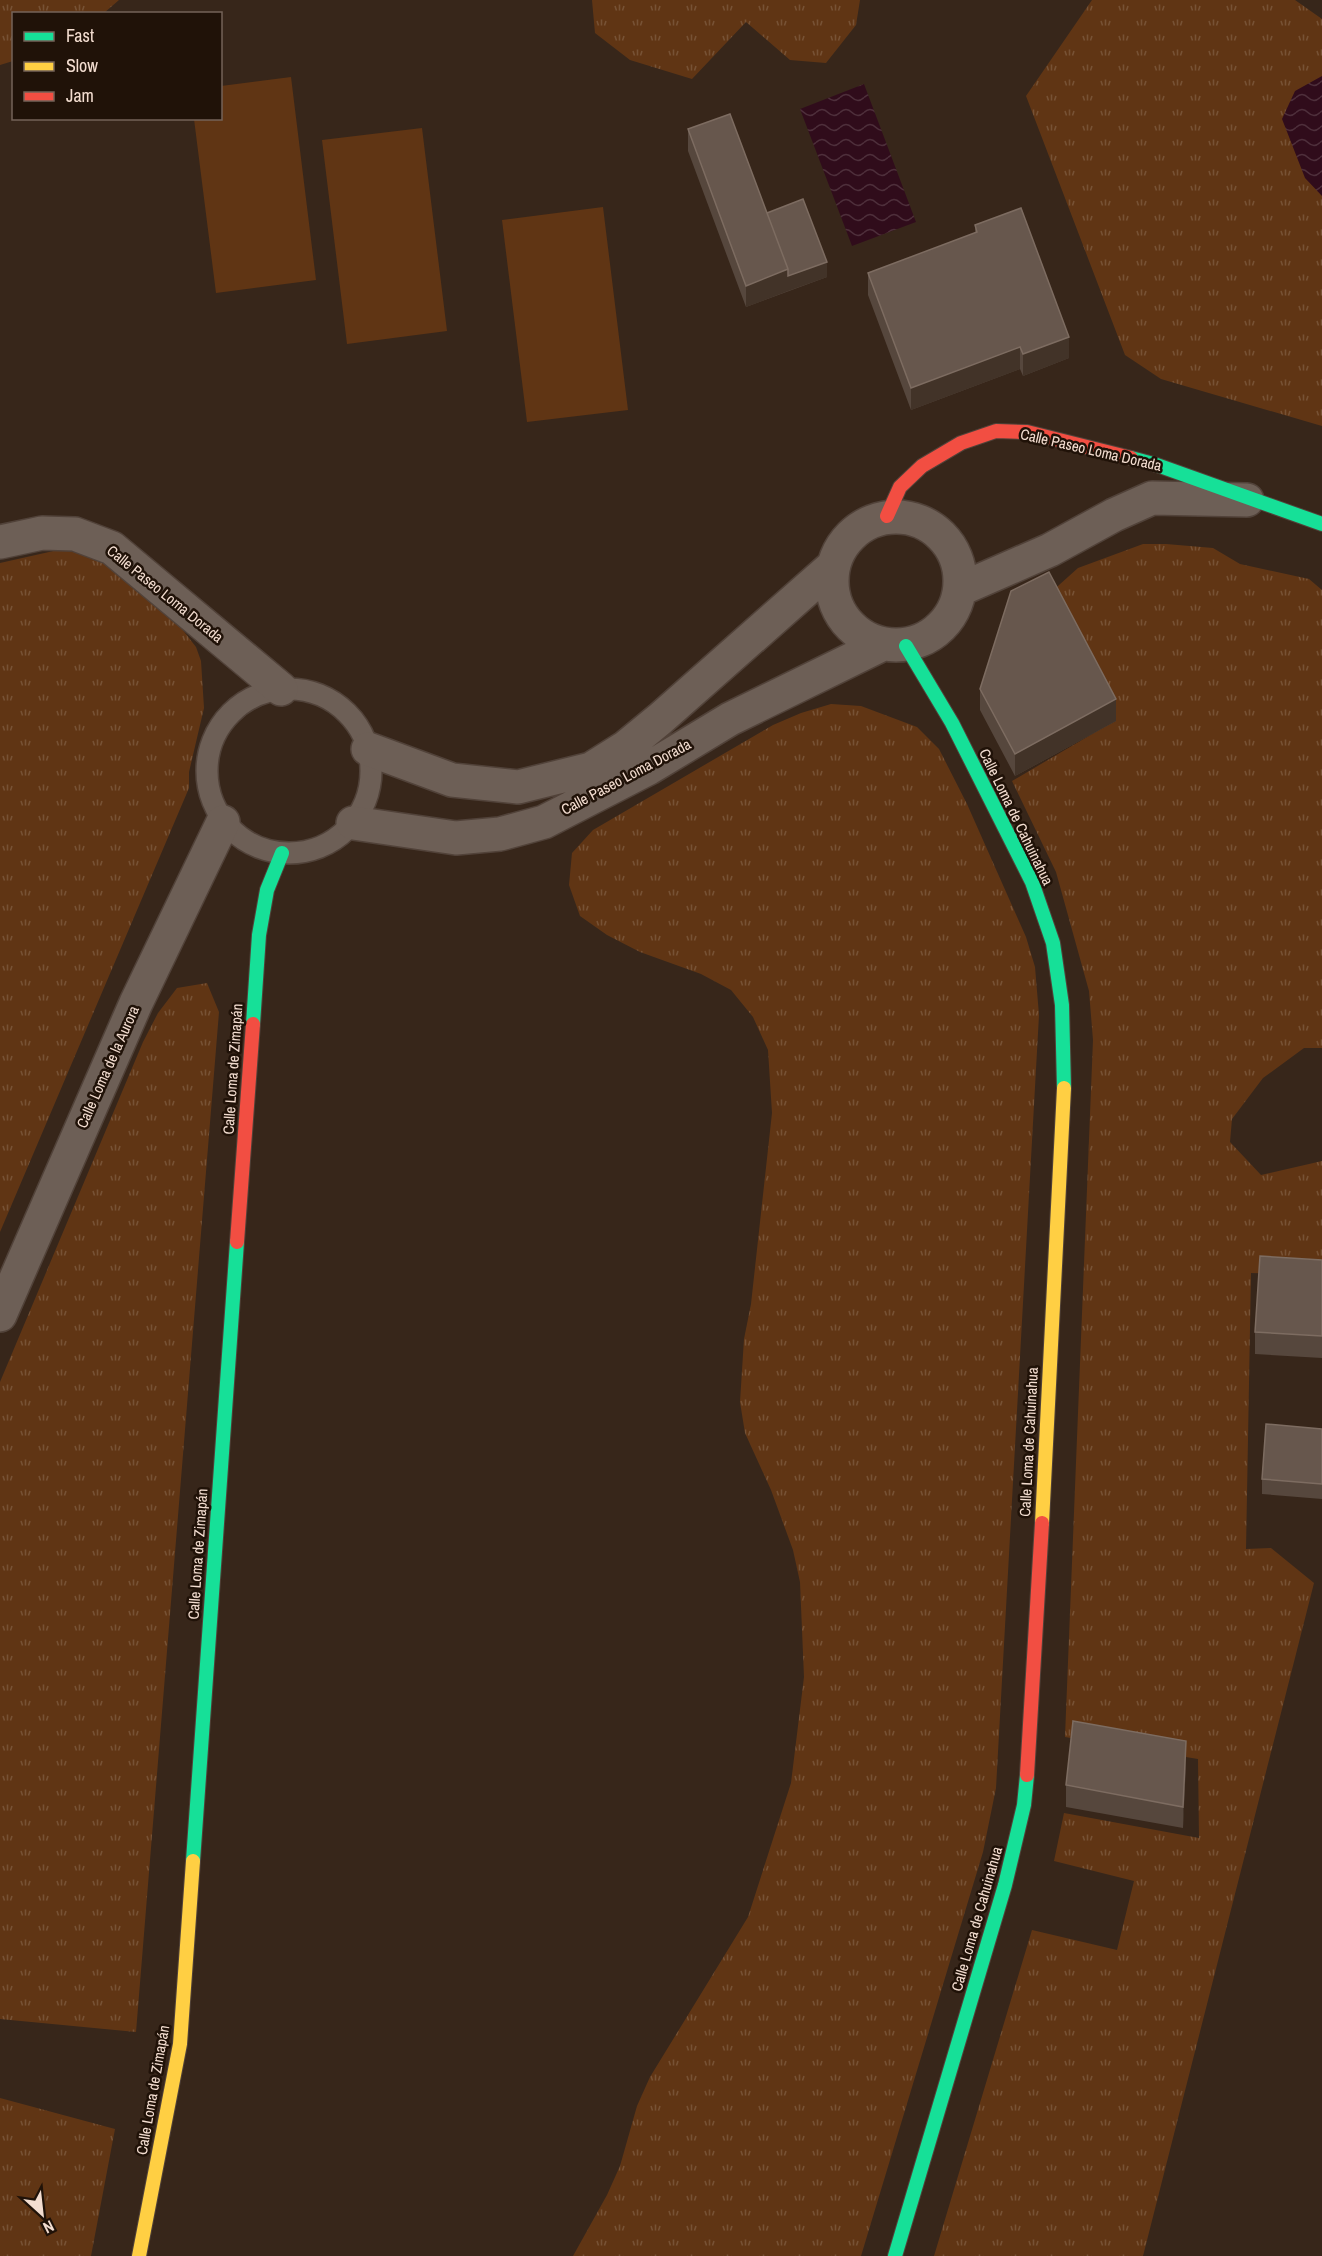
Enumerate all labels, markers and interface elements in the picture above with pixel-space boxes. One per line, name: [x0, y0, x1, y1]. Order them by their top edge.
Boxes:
legend: [12, 12, 222, 120]
text: Fast: [66, 23, 94, 48]
text: Slow: [66, 53, 98, 78]
text: Jam: [66, 83, 94, 108]
street label: Calle Paseo Loma Dorada: [1018, 423, 1164, 476]
street label: Calle Paseo Loma Dorada: [103, 540, 228, 647]
street label: Calle Paseo Loma Dorada: [557, 733, 695, 820]
street label: Calle Loma de Cahuinahua: [974, 745, 1059, 889]
street label: Calle Loma de la Aurora: [71, 1002, 144, 1131]
street label: Calle Loma de Zimapán: [217, 1003, 248, 1135]
street label: Calle Loma de Cahuinahua: [1014, 1366, 1043, 1517]
street label: Calle Loma de Zimapán: [182, 1488, 213, 1620]
street label: Calle Loma de Cahuinahua: [946, 1844, 1007, 1994]
street label: Calle Loma de Zimapán: [131, 2023, 174, 2156]
north arrow: [12, 2184, 72, 2244]
text: N: [40, 2215, 58, 2239]

